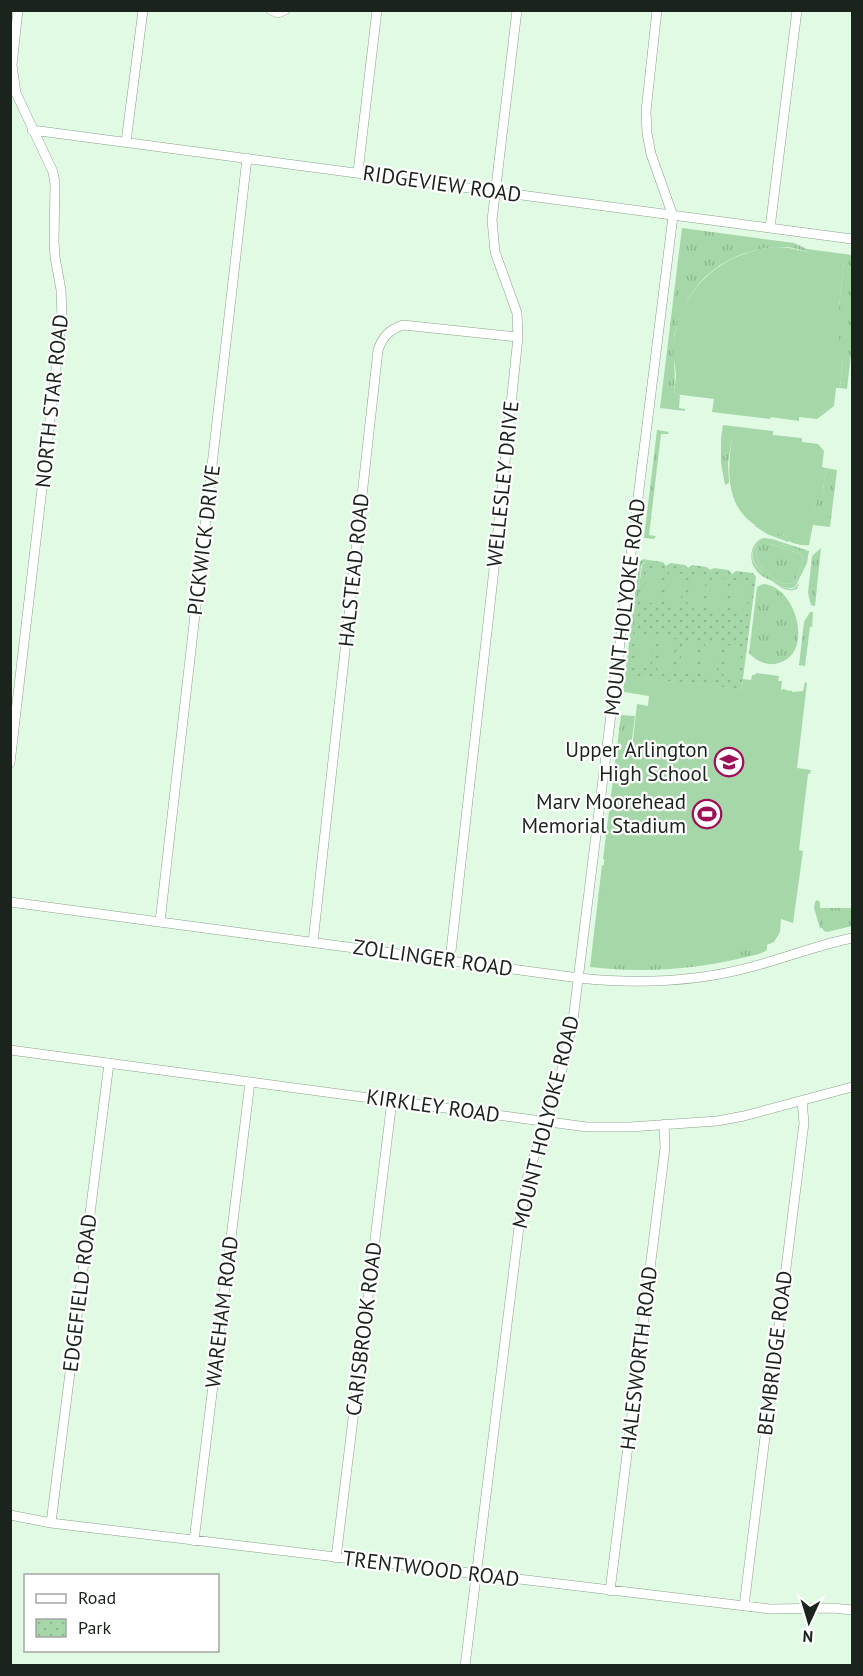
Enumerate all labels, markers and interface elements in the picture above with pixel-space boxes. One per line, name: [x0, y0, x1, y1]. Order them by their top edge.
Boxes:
street label: RIDGEVIEW ROAD: [361, 159, 523, 208]
street label: NORTH STAR ROAD: [29, 313, 74, 489]
street label: WELLESLEY DRIVE: [480, 399, 525, 569]
street label: PICKWICK DRIVE: [181, 463, 226, 617]
street label: HALSTEAD ROAD: [332, 492, 375, 648]
street label: MOUNT HOLYOKE ROAD: [598, 497, 651, 717]
place label: Upper Arlington High School: [565, 736, 708, 787]
school or university icon: Upper Arlington High School: [713, 746, 745, 778]
place label: Marv Moorehead Memorial Stadium: [522, 788, 686, 839]
sports icon: Marv Moorehead Memorial Stadium: [691, 798, 723, 830]
street label: ZOLLINGER ROAD: [352, 933, 515, 982]
street label: MOUNT HOLYOKE ROAD: [506, 1013, 585, 1231]
street label: KIRKLEY ROAD: [365, 1083, 502, 1128]
street label: EDGEFIELD ROAD: [56, 1212, 103, 1373]
street label: WAREHAM ROAD: [199, 1234, 244, 1389]
street label: CARISBROOK ROAD: [339, 1240, 388, 1418]
street label: HALESWORTH ROAD: [614, 1264, 663, 1451]
street label: BEMBRIDGE ROAD: [751, 1269, 798, 1437]
street label: TRENTWOOD ROAD: [341, 1544, 521, 1593]
legend: [24, 1574, 219, 1652]
text: Road: [78, 1586, 116, 1609]
north arrow: [779, 1592, 839, 1652]
text: Park: [78, 1616, 111, 1639]
text: N: [802, 1627, 814, 1647]

